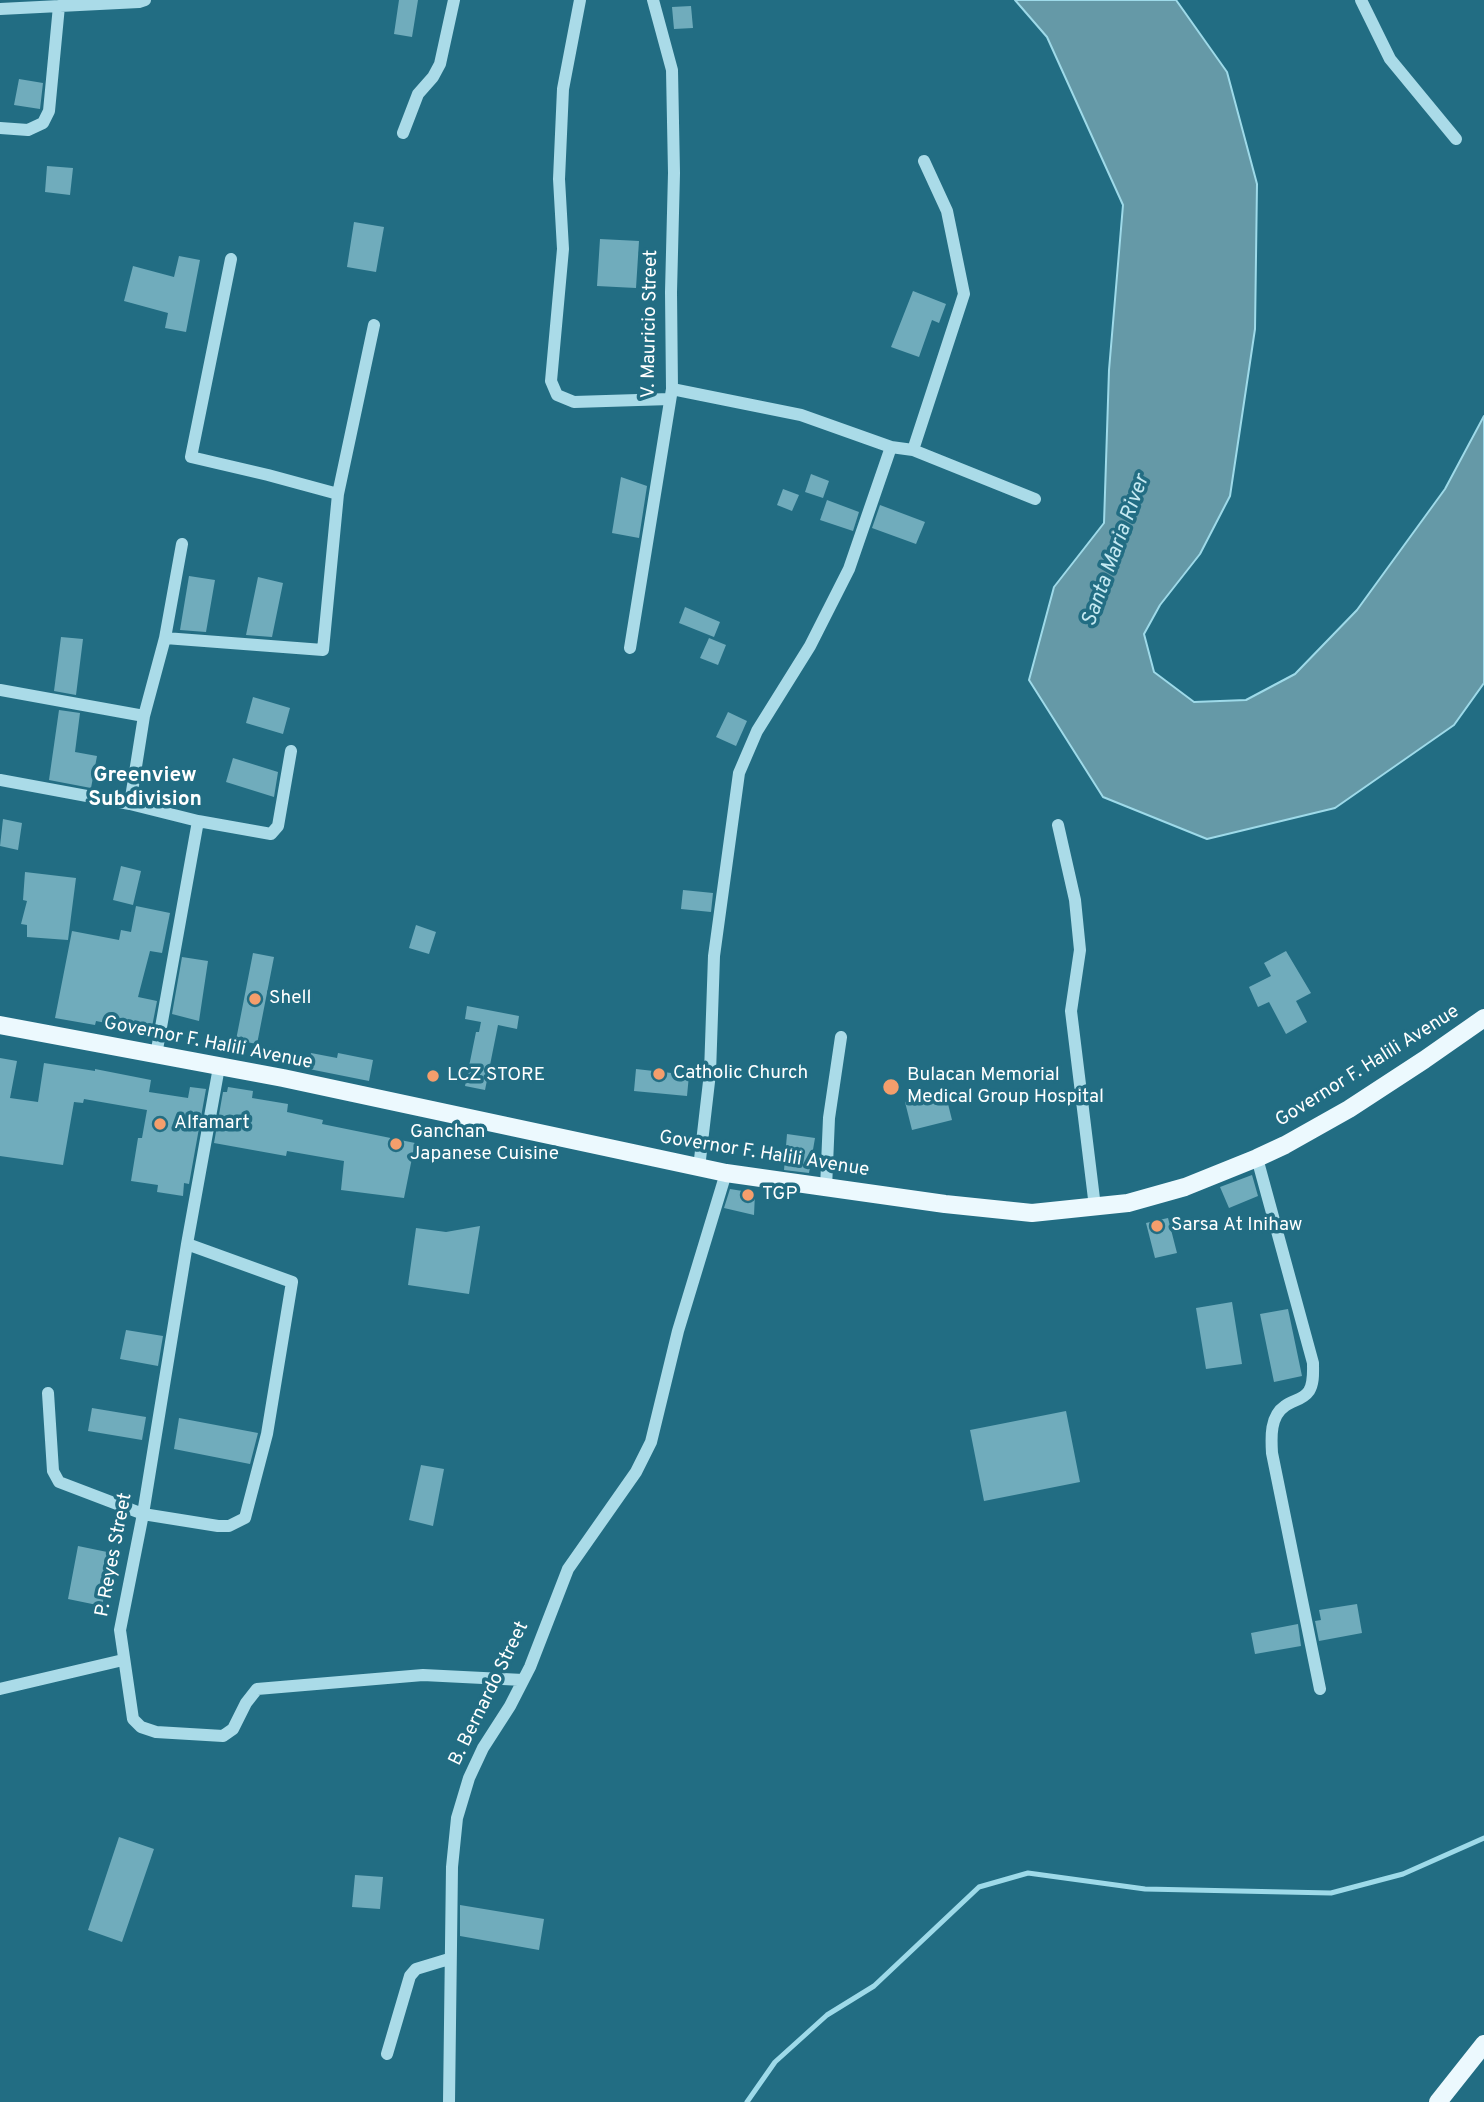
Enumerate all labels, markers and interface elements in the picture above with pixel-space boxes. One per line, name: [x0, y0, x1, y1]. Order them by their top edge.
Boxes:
street label: V. Mauricio Street: [638, 249, 664, 399]
water label: Santa Maria River: [1078, 472, 1156, 630]
district label: Greenview Subdivision: [88, 764, 202, 814]
place label: Shell: [269, 988, 312, 1010]
marker: Shell: [247, 991, 263, 1007]
street label: Governor F. Halili Avenue: [1272, 1001, 1464, 1133]
street label: Governor F. Halili Avenue: [102, 1013, 314, 1075]
place label: Catholic Church: [673, 1063, 808, 1085]
place label: LCZ STORE: [447, 1065, 545, 1087]
place label: Bulacan Memorial Medical Group Hospital: [907, 1065, 1104, 1109]
marker: Catholic Church: [651, 1066, 667, 1082]
marker: LCZ STORE: [425, 1068, 441, 1084]
marker: Bulacan Memorial Medical Group Hospital: [881, 1077, 901, 1097]
place label: Alfamart: [174, 1113, 250, 1135]
marker: Alfamart: [152, 1116, 168, 1132]
place label: Ganchan Japanese Cuisine: [410, 1122, 559, 1166]
street label: Governor F. Halili Avenue: [657, 1127, 871, 1183]
marker: Ganchan Japanese Cuisine: [388, 1136, 404, 1152]
place label: TGP: [762, 1184, 797, 1206]
marker: TGP: [740, 1187, 756, 1203]
place label: Sarsa At Inihaw: [1171, 1215, 1302, 1237]
marker: Sarsa At Inihaw: [1149, 1218, 1165, 1234]
street label: P. Reyes Street: [92, 1491, 138, 1619]
street label: B. Bernardo Street: [445, 1618, 535, 1770]

